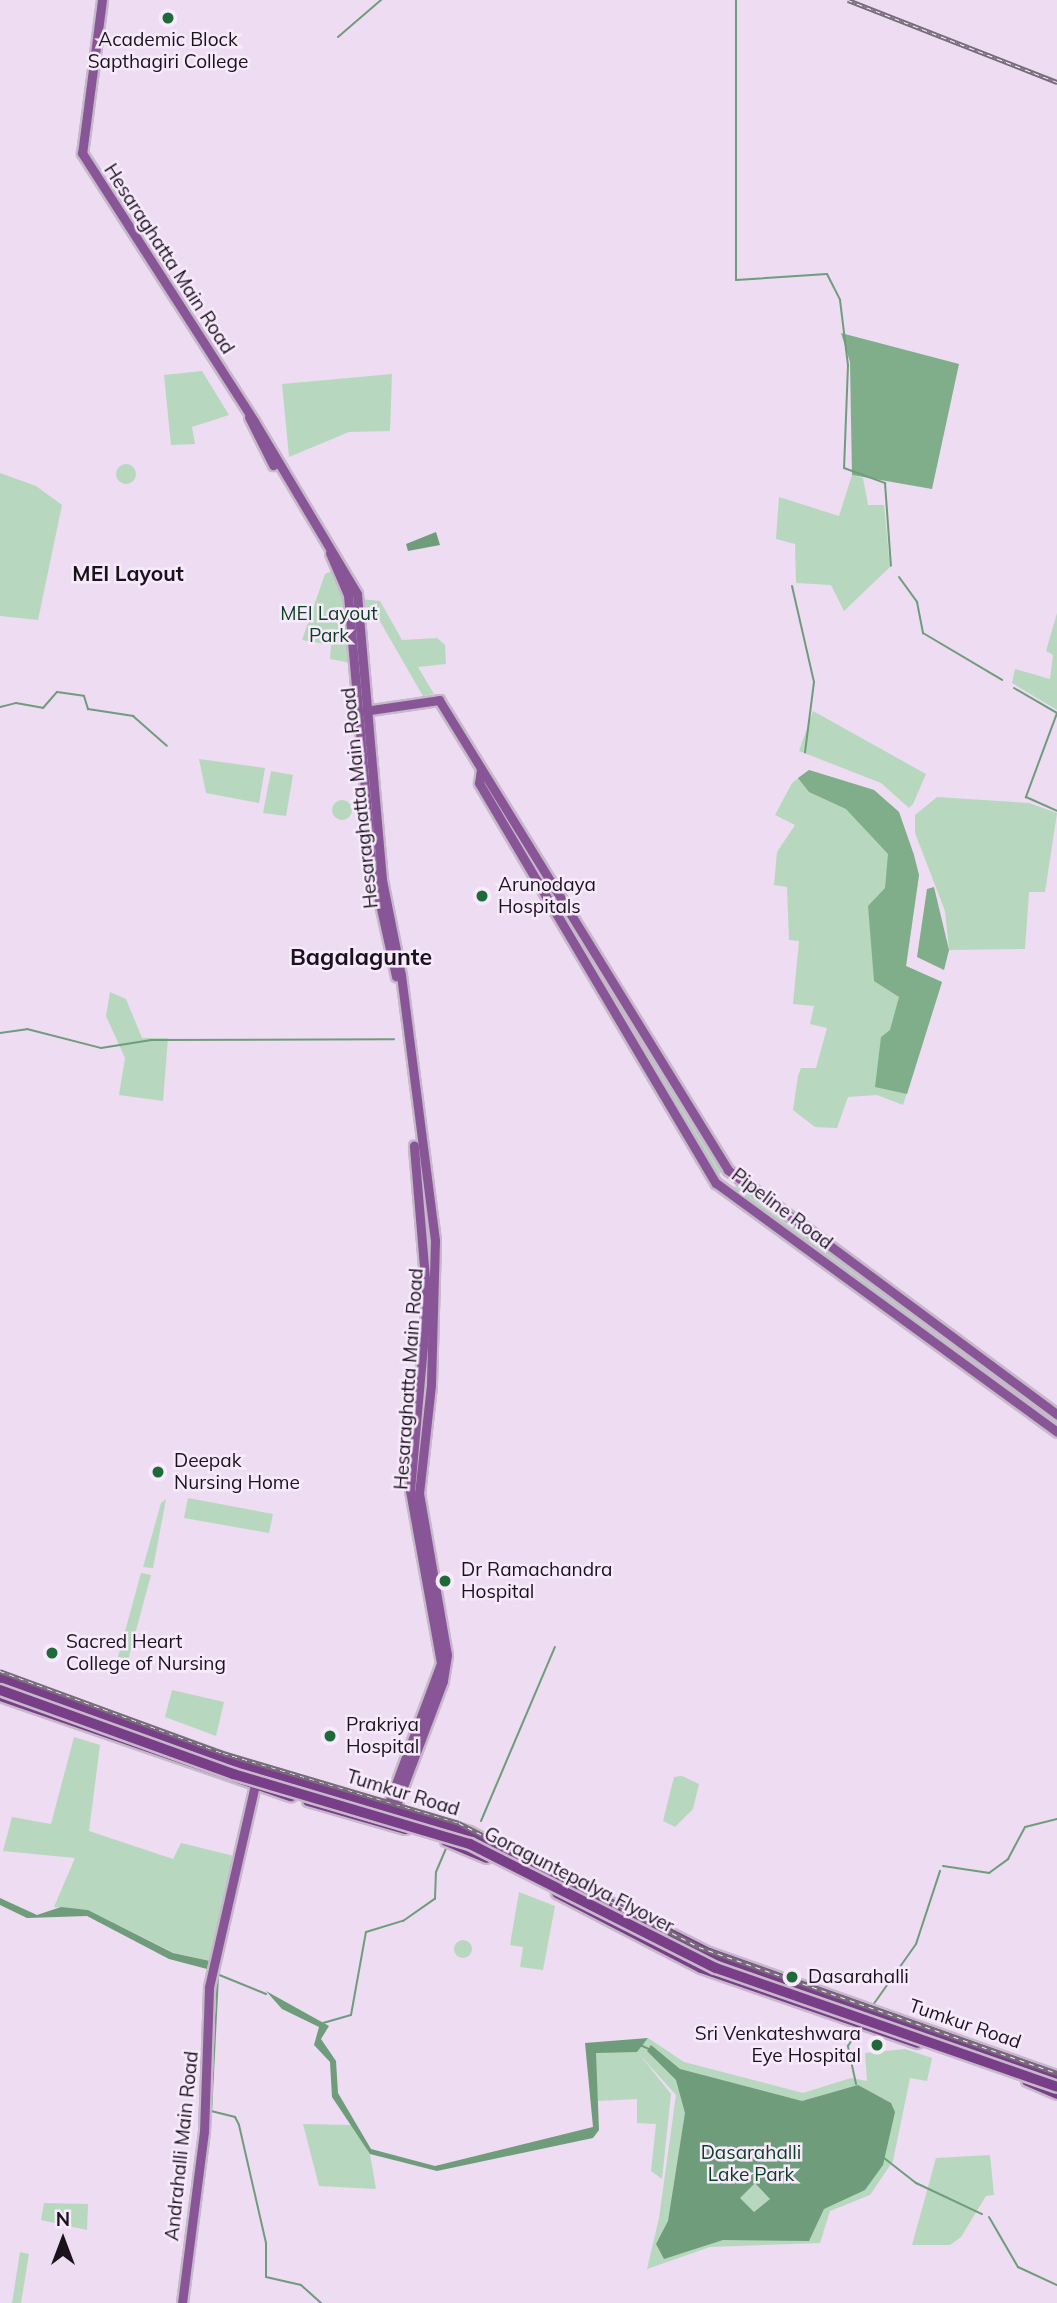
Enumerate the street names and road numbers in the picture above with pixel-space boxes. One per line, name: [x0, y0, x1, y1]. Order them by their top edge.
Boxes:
street label: Hesaraghatta Main Road: [99, 160, 239, 358]
street label: Hesaraghatta Main Road: [337, 686, 383, 910]
street label: Pipeline Road: [727, 1164, 837, 1254]
street label: Hesaraghatta Main Road: [390, 1267, 428, 1491]
street label: Tumkur Road: [344, 1765, 462, 1821]
street label: Goraguntepalya Flyover: [480, 1822, 678, 1938]
street label: Tumkur Road: [906, 1994, 1024, 2054]
street label: Andrahalli Main Road: [161, 2050, 203, 2242]

